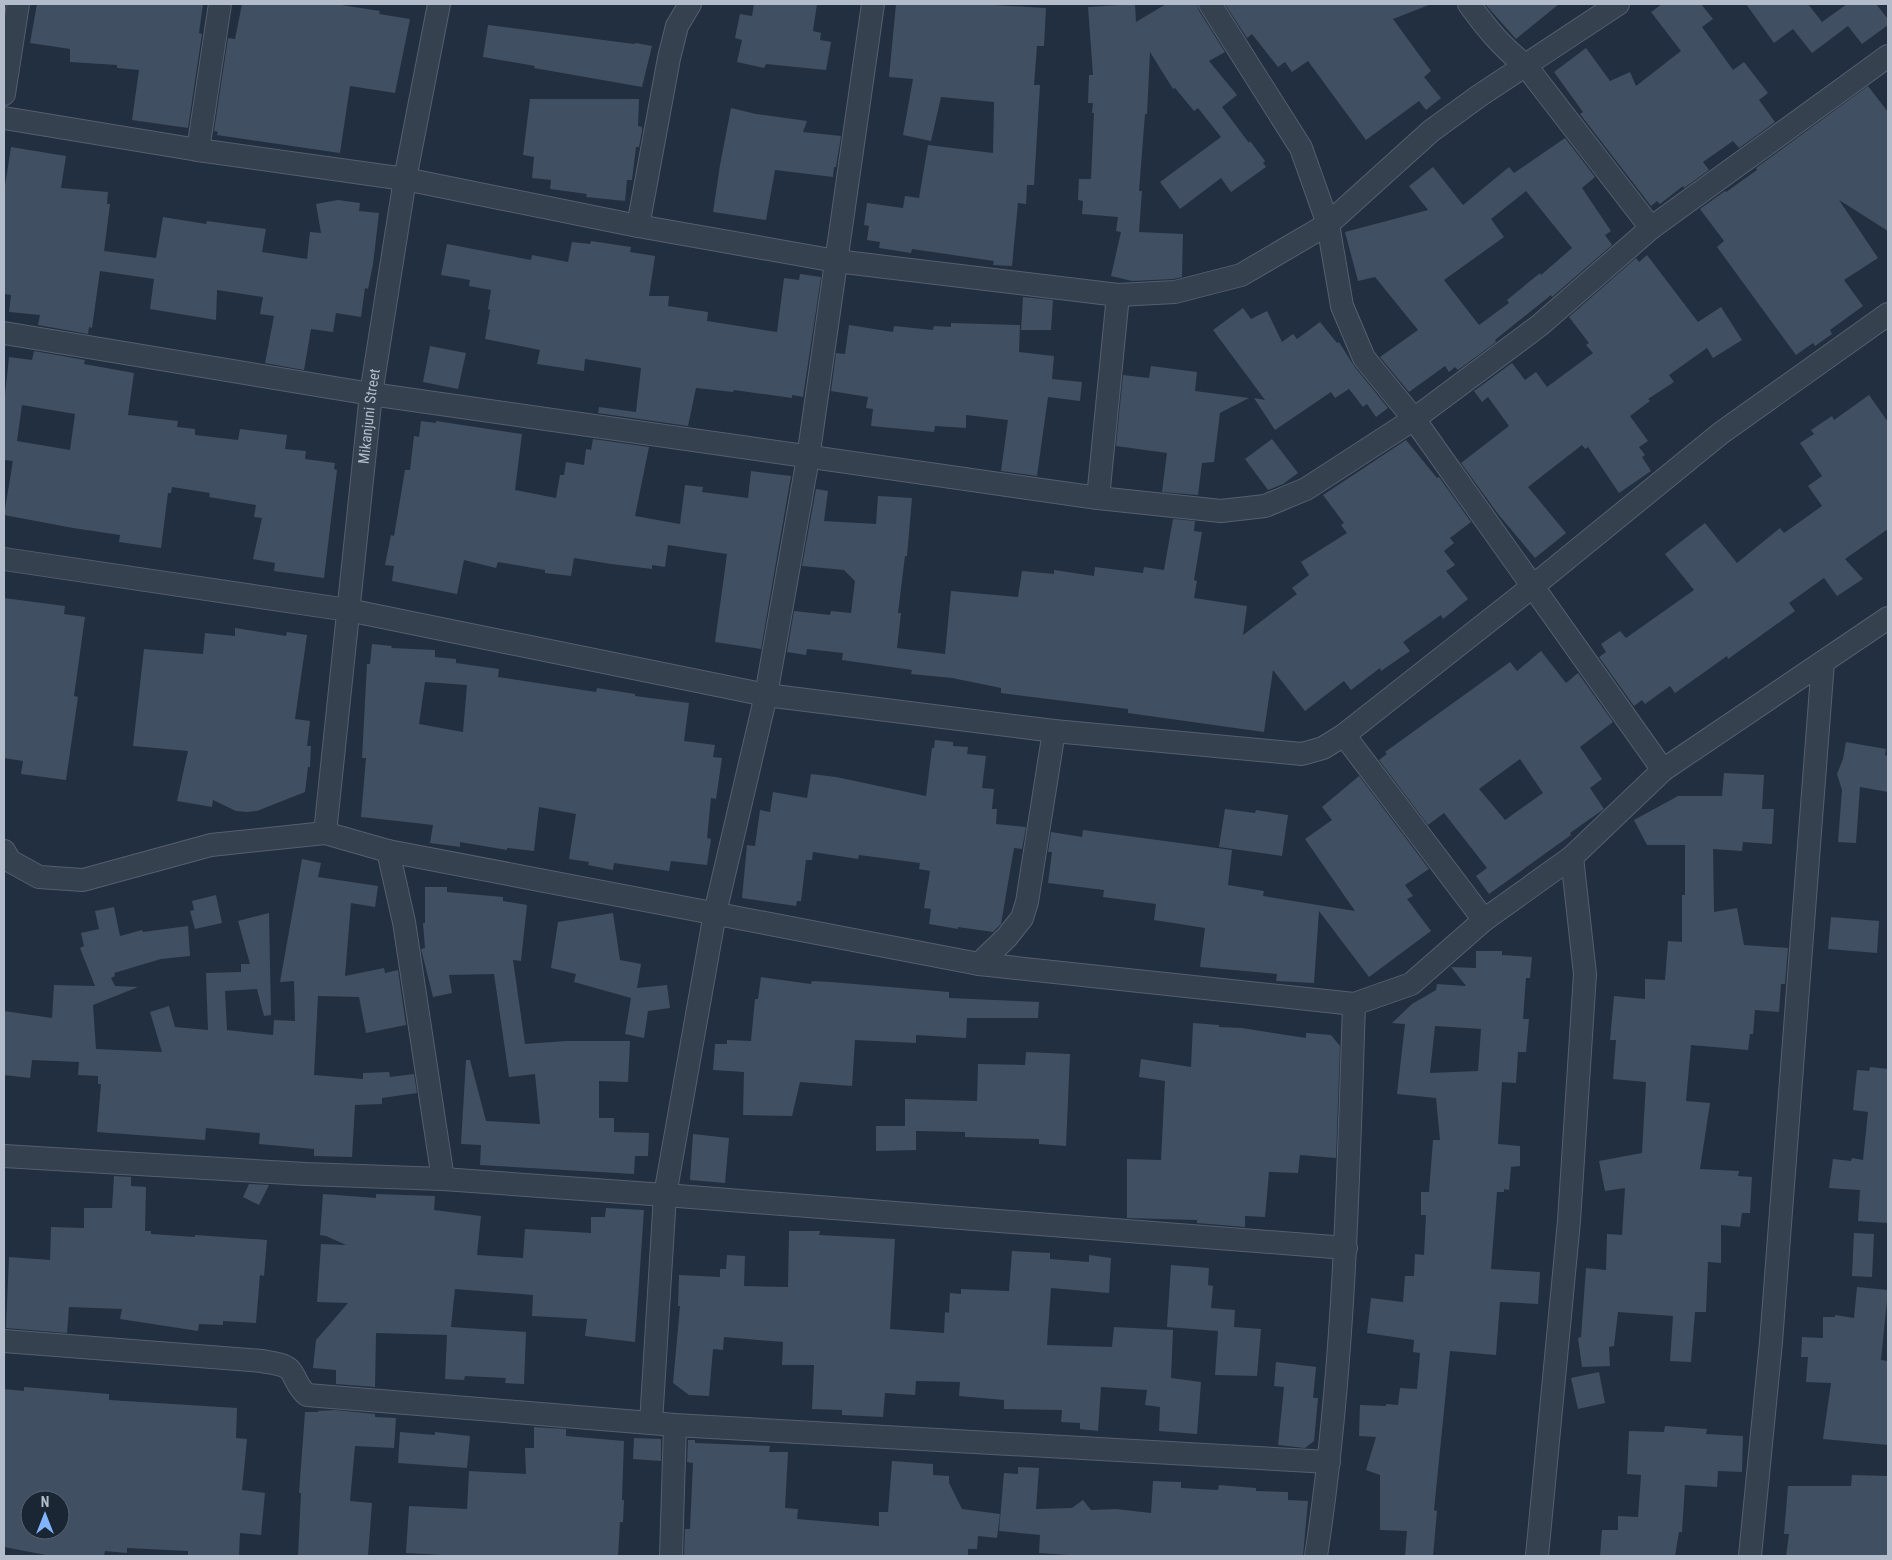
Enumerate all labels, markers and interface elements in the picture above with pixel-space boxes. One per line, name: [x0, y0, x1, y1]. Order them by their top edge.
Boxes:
street label: Mikanjuni Street: [355, 367, 384, 465]
north arrow: [20, 1490, 70, 1540]
text: N: [41, 1494, 49, 1510]

